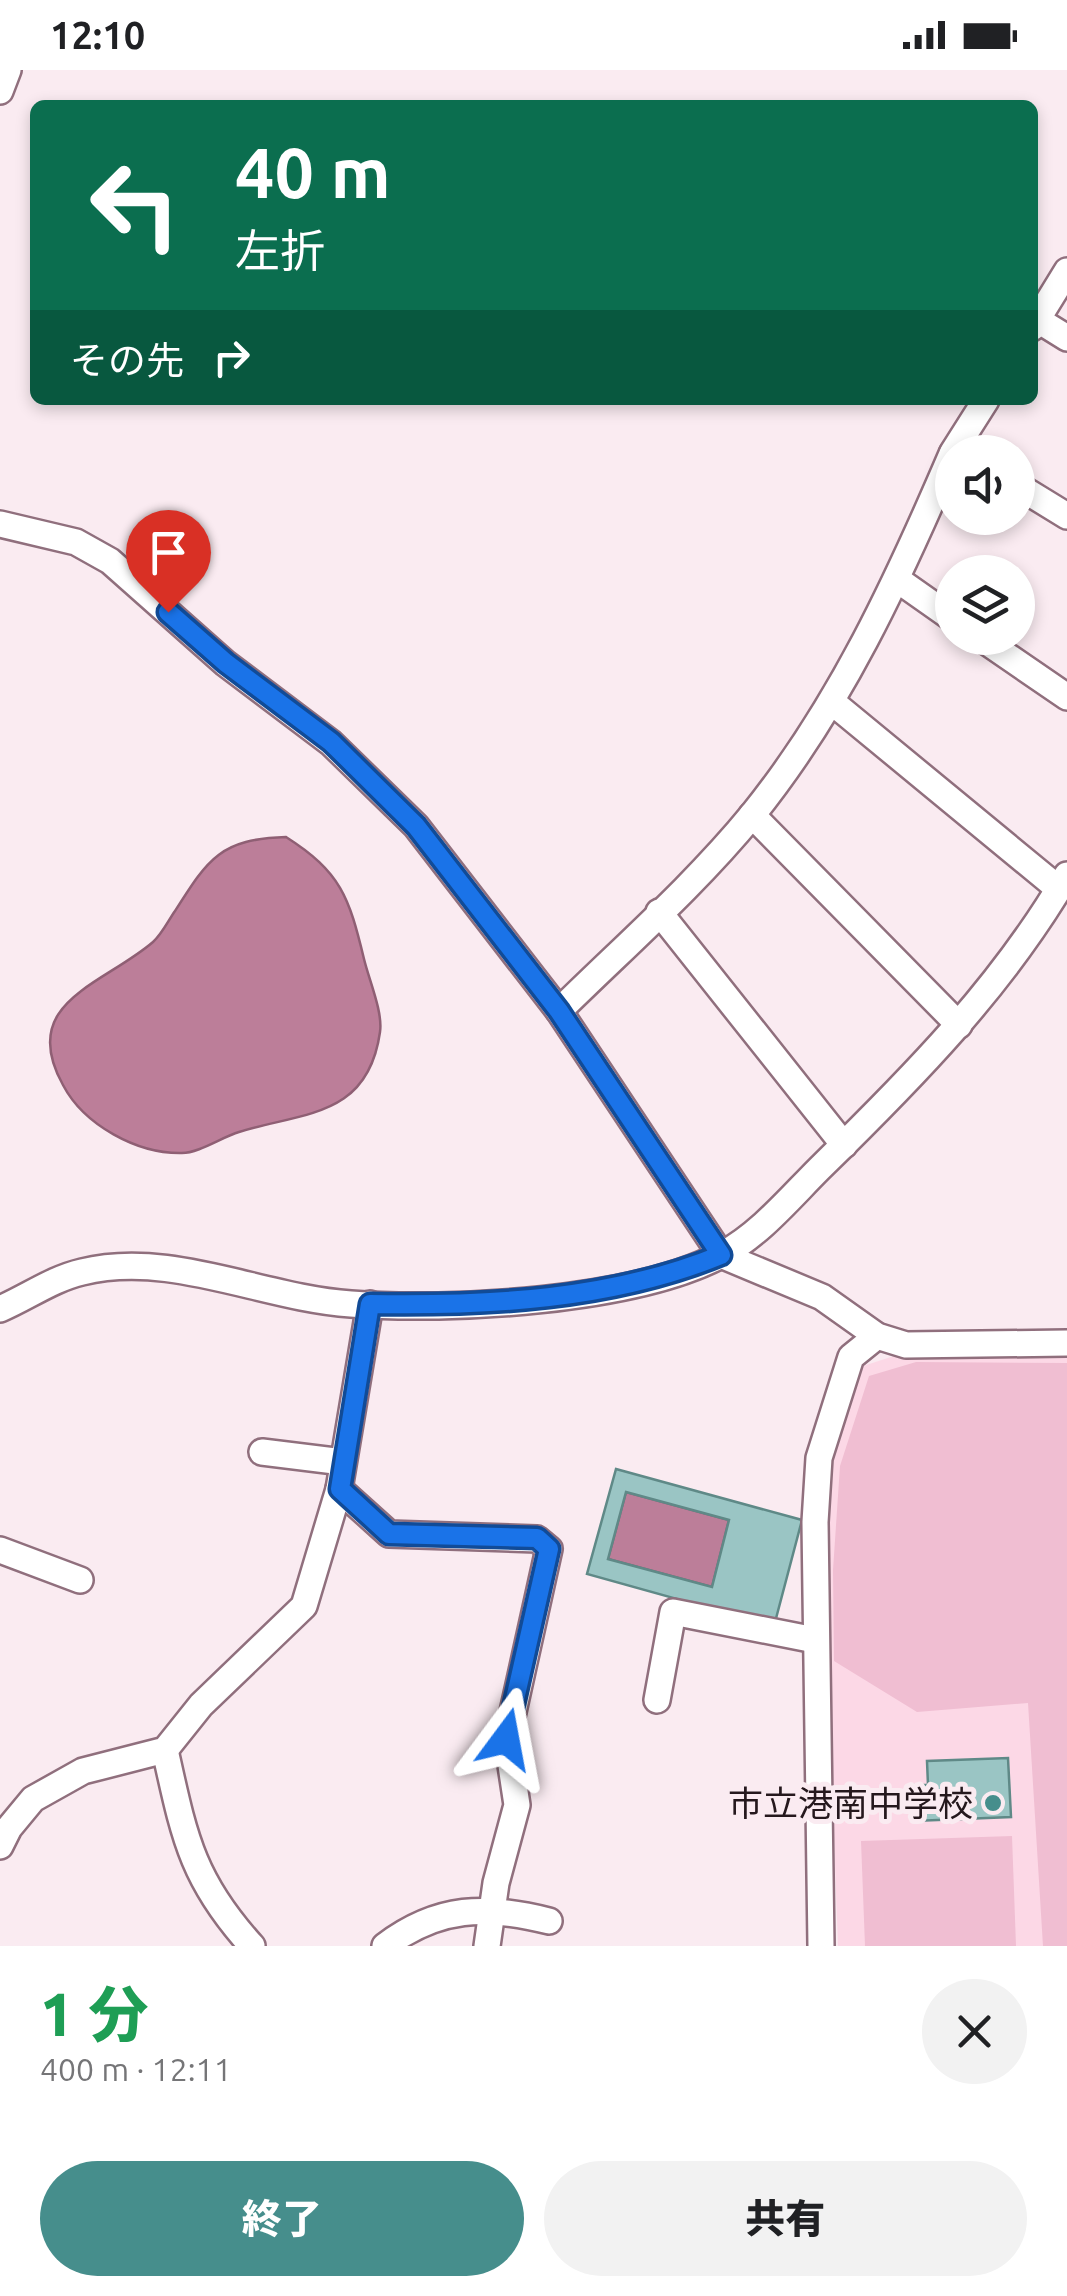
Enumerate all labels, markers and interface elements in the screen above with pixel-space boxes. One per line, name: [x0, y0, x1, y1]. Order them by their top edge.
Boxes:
text: 12:10: [50, 14, 145, 56]
text: 40 m: [235, 133, 391, 211]
icon: left: [70, 140, 200, 270]
text: 左折: [235, 225, 325, 276]
icon: right: [204, 330, 259, 385]
text: その先: [70, 339, 184, 381]
map controls: [935, 435, 1035, 655]
button: sound: [935, 435, 1035, 535]
pin: [126, 510, 211, 613]
icon: arrive: [141, 525, 196, 580]
button: layers: [935, 555, 1035, 655]
position arrow: [454, 1687, 558, 1791]
place label: 市立港南中学校: [728, 1783, 973, 1823]
marker: 市立港南中学校: [982, 1792, 1004, 1814]
button: close: [922, 1979, 1027, 2084]
text: 1 分: [40, 1980, 148, 2047]
text: 400 m · 12:11: [40, 2051, 232, 2087]
button: 終了: [40, 2161, 524, 2276]
button: 共有: [544, 2161, 1027, 2276]

